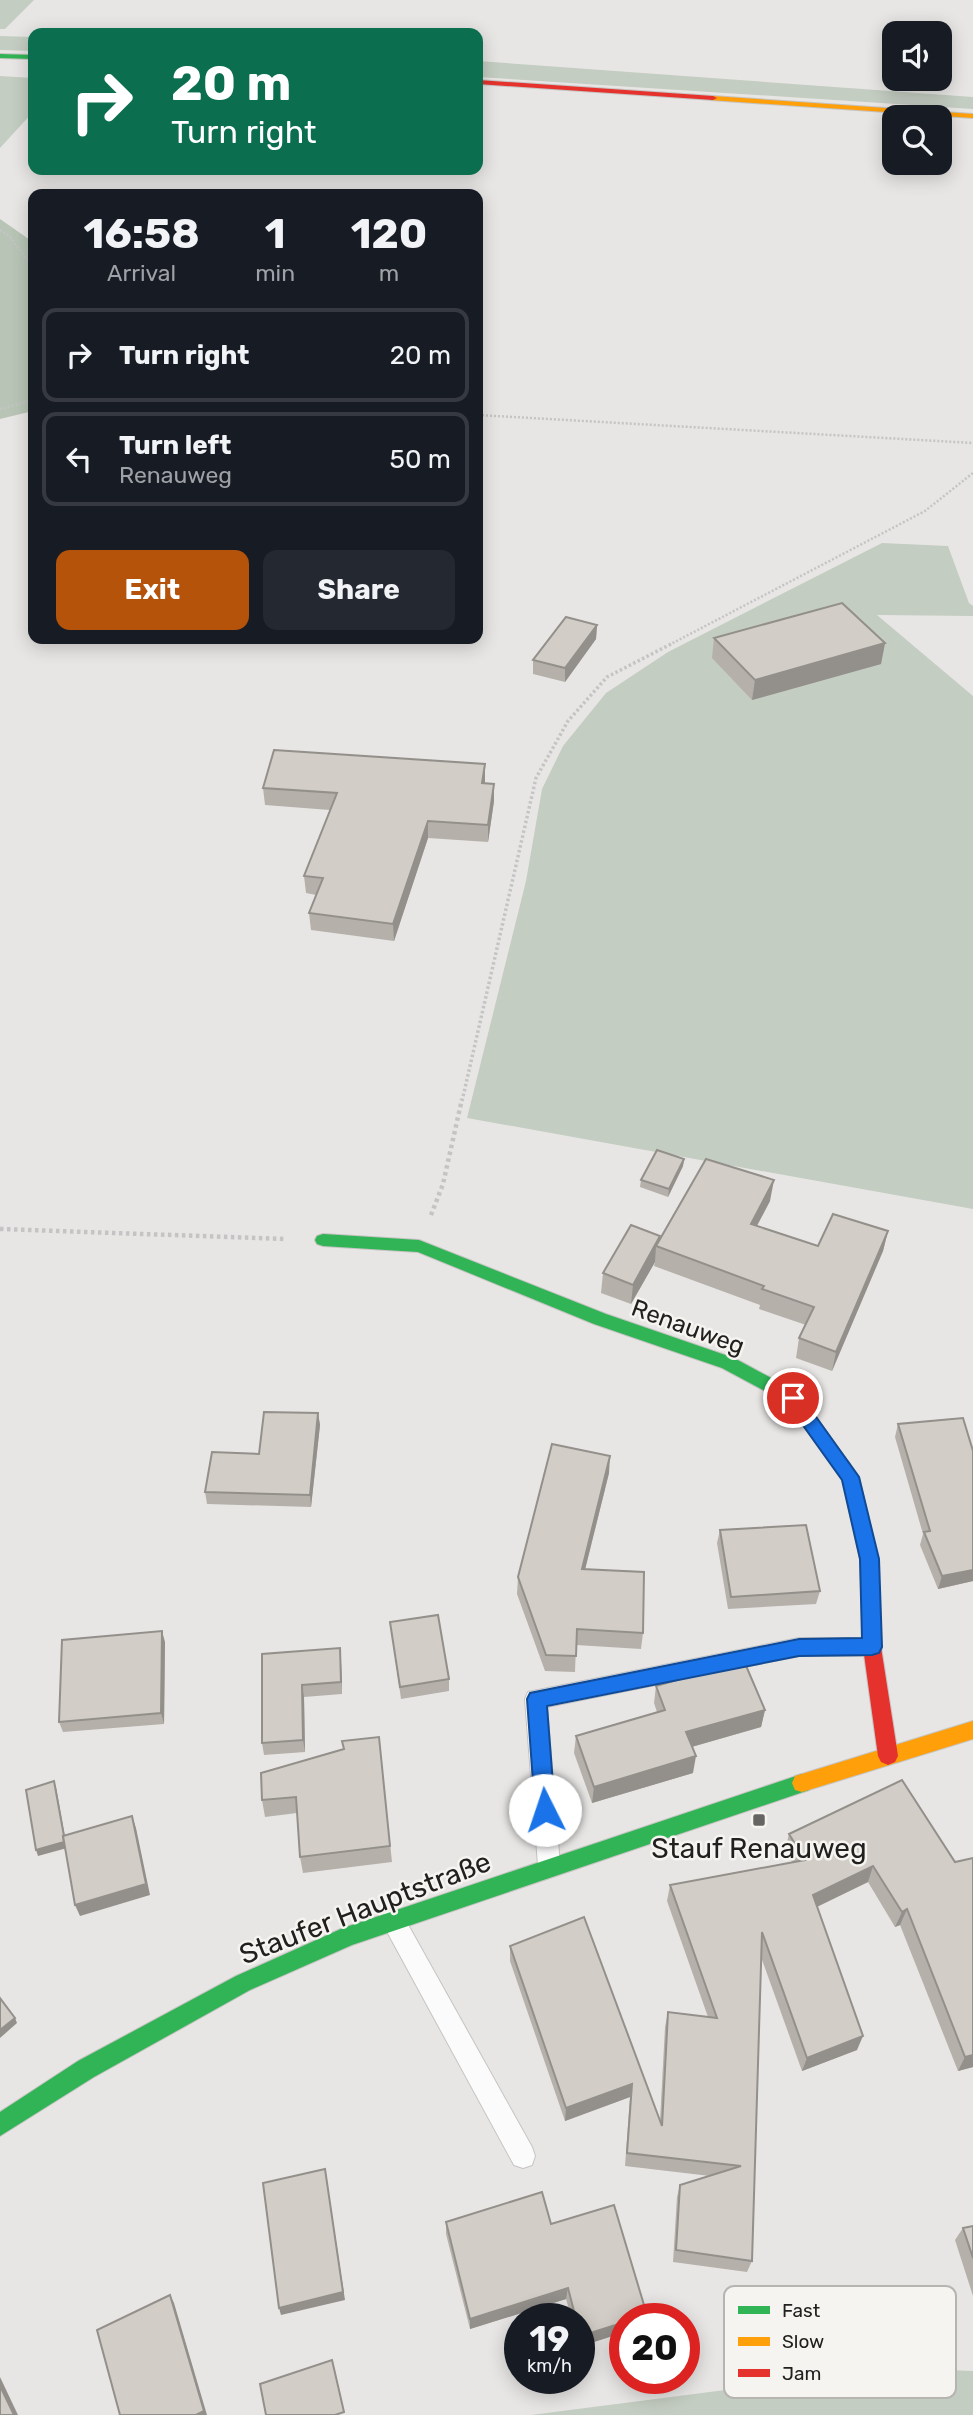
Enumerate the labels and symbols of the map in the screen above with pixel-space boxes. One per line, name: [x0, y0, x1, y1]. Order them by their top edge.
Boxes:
street label: Renauweg: [628, 1294, 748, 1360]
pin: [763, 1368, 823, 1428]
position arrow: [508, 1773, 582, 1847]
marker: Stauf Renauweg: [751, 1812, 767, 1828]
place label: Stauf Renauweg: [651, 1832, 867, 1865]
street label: Staufer Hauptstraße: [235, 1845, 495, 1971]
legend: [724, 2286, 956, 2398]
text: Fast: [782, 2299, 821, 2322]
speed limit sign: 20: [609, 2303, 700, 2394]
text: Slow: [782, 2330, 824, 2353]
text: Jam: [782, 2362, 821, 2385]

